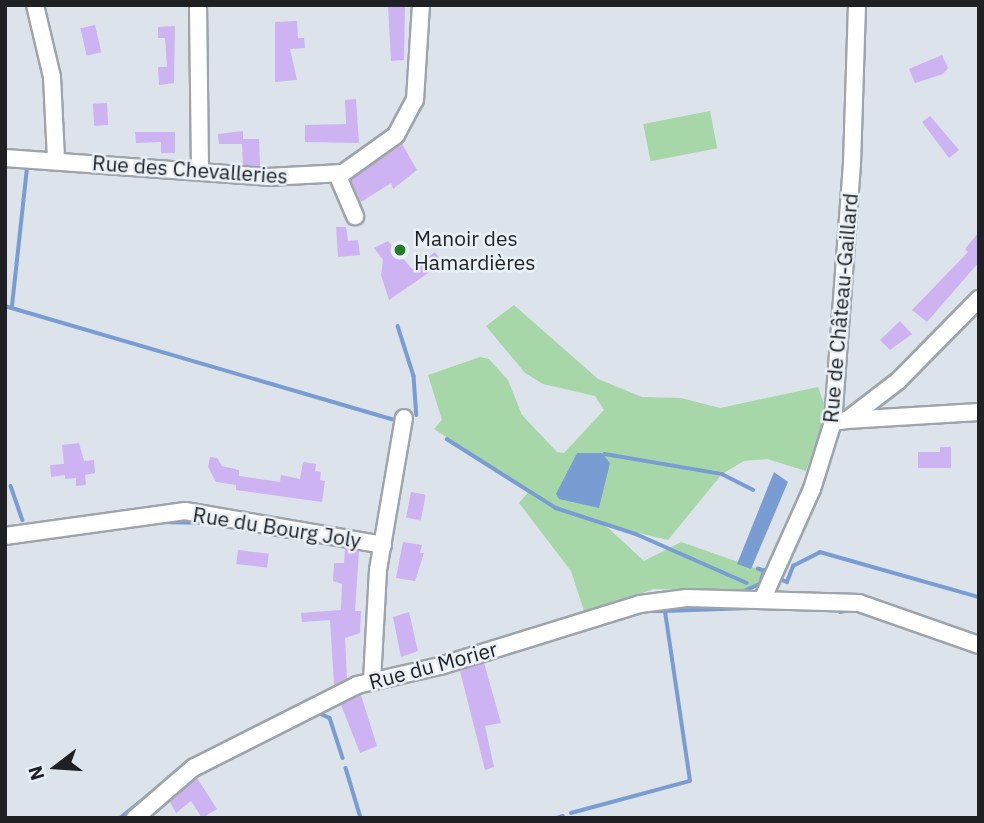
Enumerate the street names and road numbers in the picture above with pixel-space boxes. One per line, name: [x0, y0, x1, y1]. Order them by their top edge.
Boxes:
street label: Rue des Chevalleries: [91, 150, 289, 188]
street label: Rue de Château-Gaillard: [817, 192, 863, 424]
street label: Rue du Bourg Joly: [191, 501, 363, 553]
street label: Rue du Morier: [366, 636, 500, 694]

